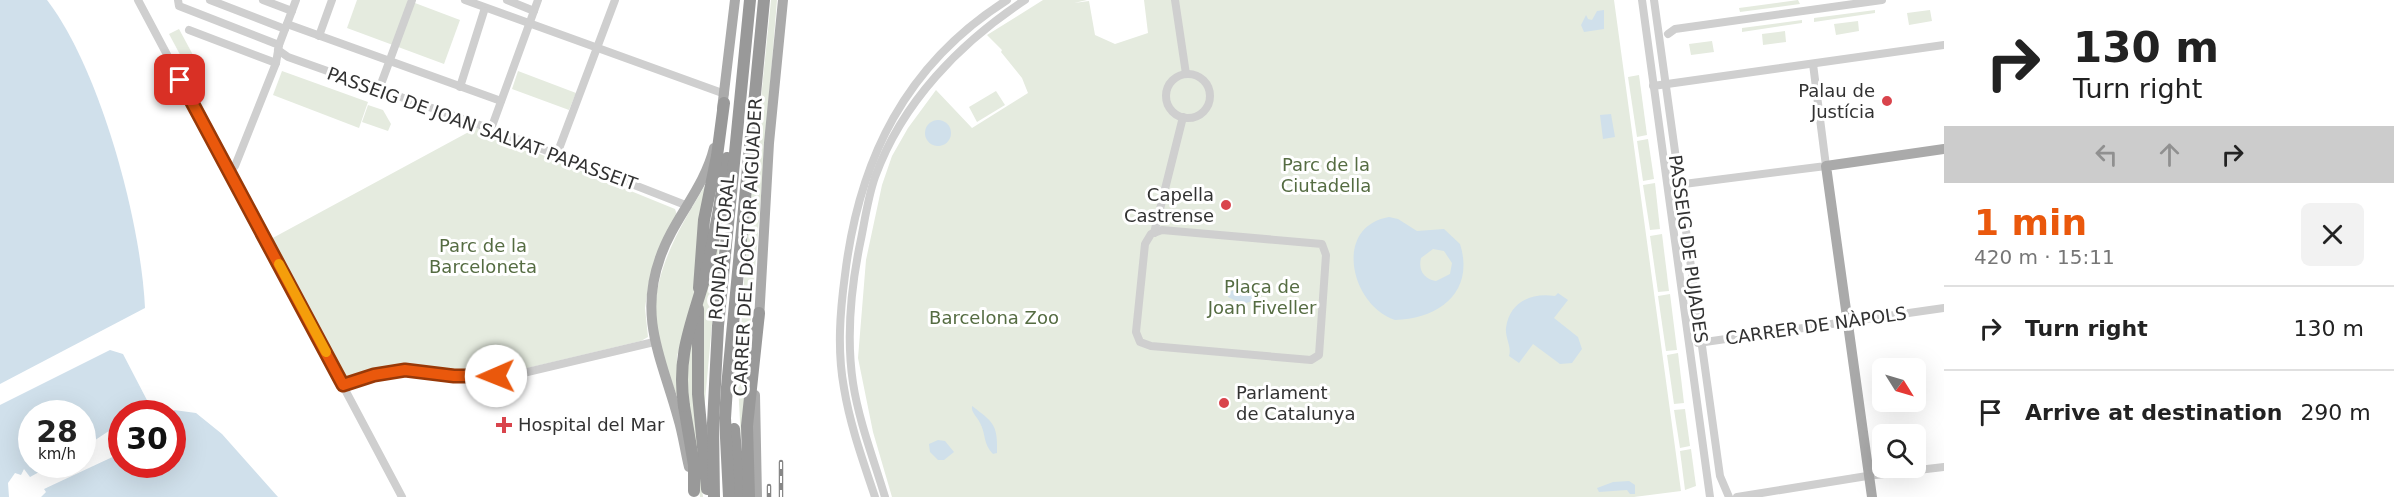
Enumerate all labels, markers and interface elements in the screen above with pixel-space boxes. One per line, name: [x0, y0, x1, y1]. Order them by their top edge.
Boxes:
text: 130 m: [2073, 23, 2219, 72]
icon: right: [1974, 24, 2052, 102]
pin: [154, 54, 205, 105]
icon: arrive: [163, 63, 196, 96]
street label: PASSEIG DE JOAN SALVAT PAPASSEIT: [324, 63, 641, 195]
text: Turn right: [2073, 73, 2202, 104]
place label: Palau de Justícia: [1798, 80, 1875, 122]
marker: Palau de Justícia: [1880, 94, 1894, 108]
street label: CARRER DEL DOCTOR AIGUADER: [729, 97, 766, 397]
icon: left: [2090, 138, 2123, 171]
icon: ahead: [2153, 138, 2186, 171]
icon: right: [2216, 138, 2249, 171]
street label: PASSEIG DE PUJADES: [1665, 153, 1712, 345]
park label: Parc de la Ciutadella: [1281, 154, 1371, 196]
street label: RONDA LITORAL: [705, 173, 738, 321]
place label: Capella Castrense: [1124, 184, 1214, 226]
marker: Capella Castrense: [1219, 198, 1233, 212]
text: 1 min: [1974, 202, 2087, 243]
button: close: [2301, 203, 2364, 266]
park label: Parc de la Barceloneta: [429, 235, 537, 277]
text: 420 m · 15:11: [1974, 245, 2115, 269]
park label: Plaça de Joan Fiveller: [1207, 276, 1317, 318]
street label: CARRER DE NÀPOLS: [1724, 302, 1908, 349]
park label: Barcelona Zoo: [929, 307, 1059, 328]
icon: right: [1974, 312, 2007, 345]
text: Turn right: [2025, 316, 2148, 341]
text: 130 m: [2294, 316, 2364, 341]
position arrow: [464, 344, 528, 408]
north arrow: [1872, 358, 1926, 412]
map controls: [1872, 358, 1926, 478]
place label: Parlament de Catalunya: [1236, 382, 1355, 424]
marker: Parlament de Catalunya: [1217, 396, 1231, 410]
icon: arrive: [1974, 396, 2007, 429]
speed limit sign: 30: [108, 400, 186, 478]
text: Arrive at destination: [2025, 400, 2282, 425]
text: 290 m: [2300, 400, 2371, 425]
text: 28: [36, 414, 78, 449]
place label: Hospital del Mar: [518, 414, 665, 435]
marker: Hospital del Mar: [495, 416, 513, 434]
button: search: [1872, 424, 1926, 478]
text: km/h: [38, 445, 76, 463]

